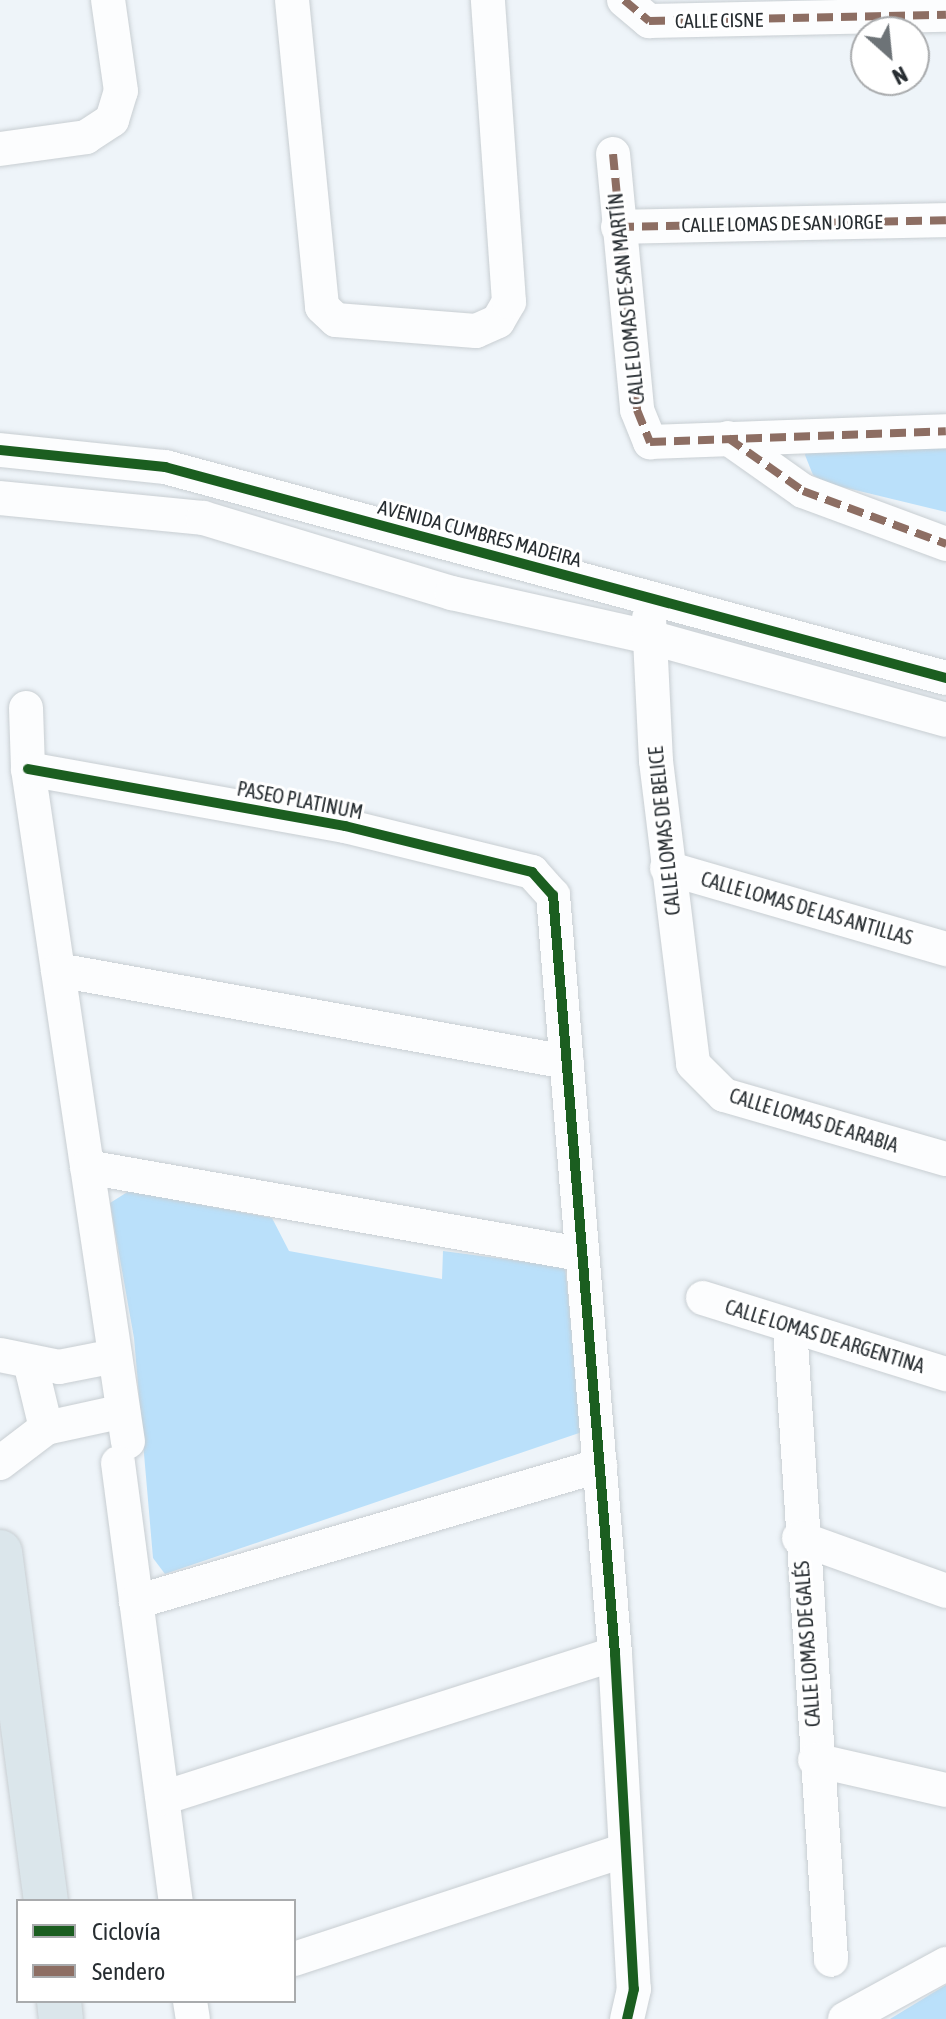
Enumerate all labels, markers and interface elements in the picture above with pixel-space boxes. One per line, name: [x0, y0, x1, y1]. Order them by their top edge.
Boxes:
street label: CALLE CISNE: [675, 7, 763, 33]
north arrow: [850, 16, 930, 96]
text: N: [888, 61, 912, 90]
street label: CALLE LOMAS DE SAN MARTÍN: [603, 192, 649, 406]
street label: CALLE LOMAS DE SAN JORGE: [681, 209, 883, 237]
street label: AVENIDA CUMBRES MADEIRA: [376, 494, 584, 572]
street label: CALLE LOMAS DE BELICE: [643, 745, 685, 917]
street label: PASEO PLATINUM: [235, 776, 365, 824]
street label: CALLE LOMAS DE LAS ANTILLAS: [698, 866, 916, 950]
street label: CALLE LOMAS DE ARABIA: [727, 1083, 901, 1157]
street label: CALLE LOMAS DE ARGENTINA: [722, 1294, 928, 1378]
street label: CALLE LOMAS DE GALÉS: [789, 1560, 825, 1728]
legend: [16, 1899, 296, 2003]
text: Ciclovía: [92, 1918, 161, 1945]
text: Sendero: [92, 1958, 165, 1985]

